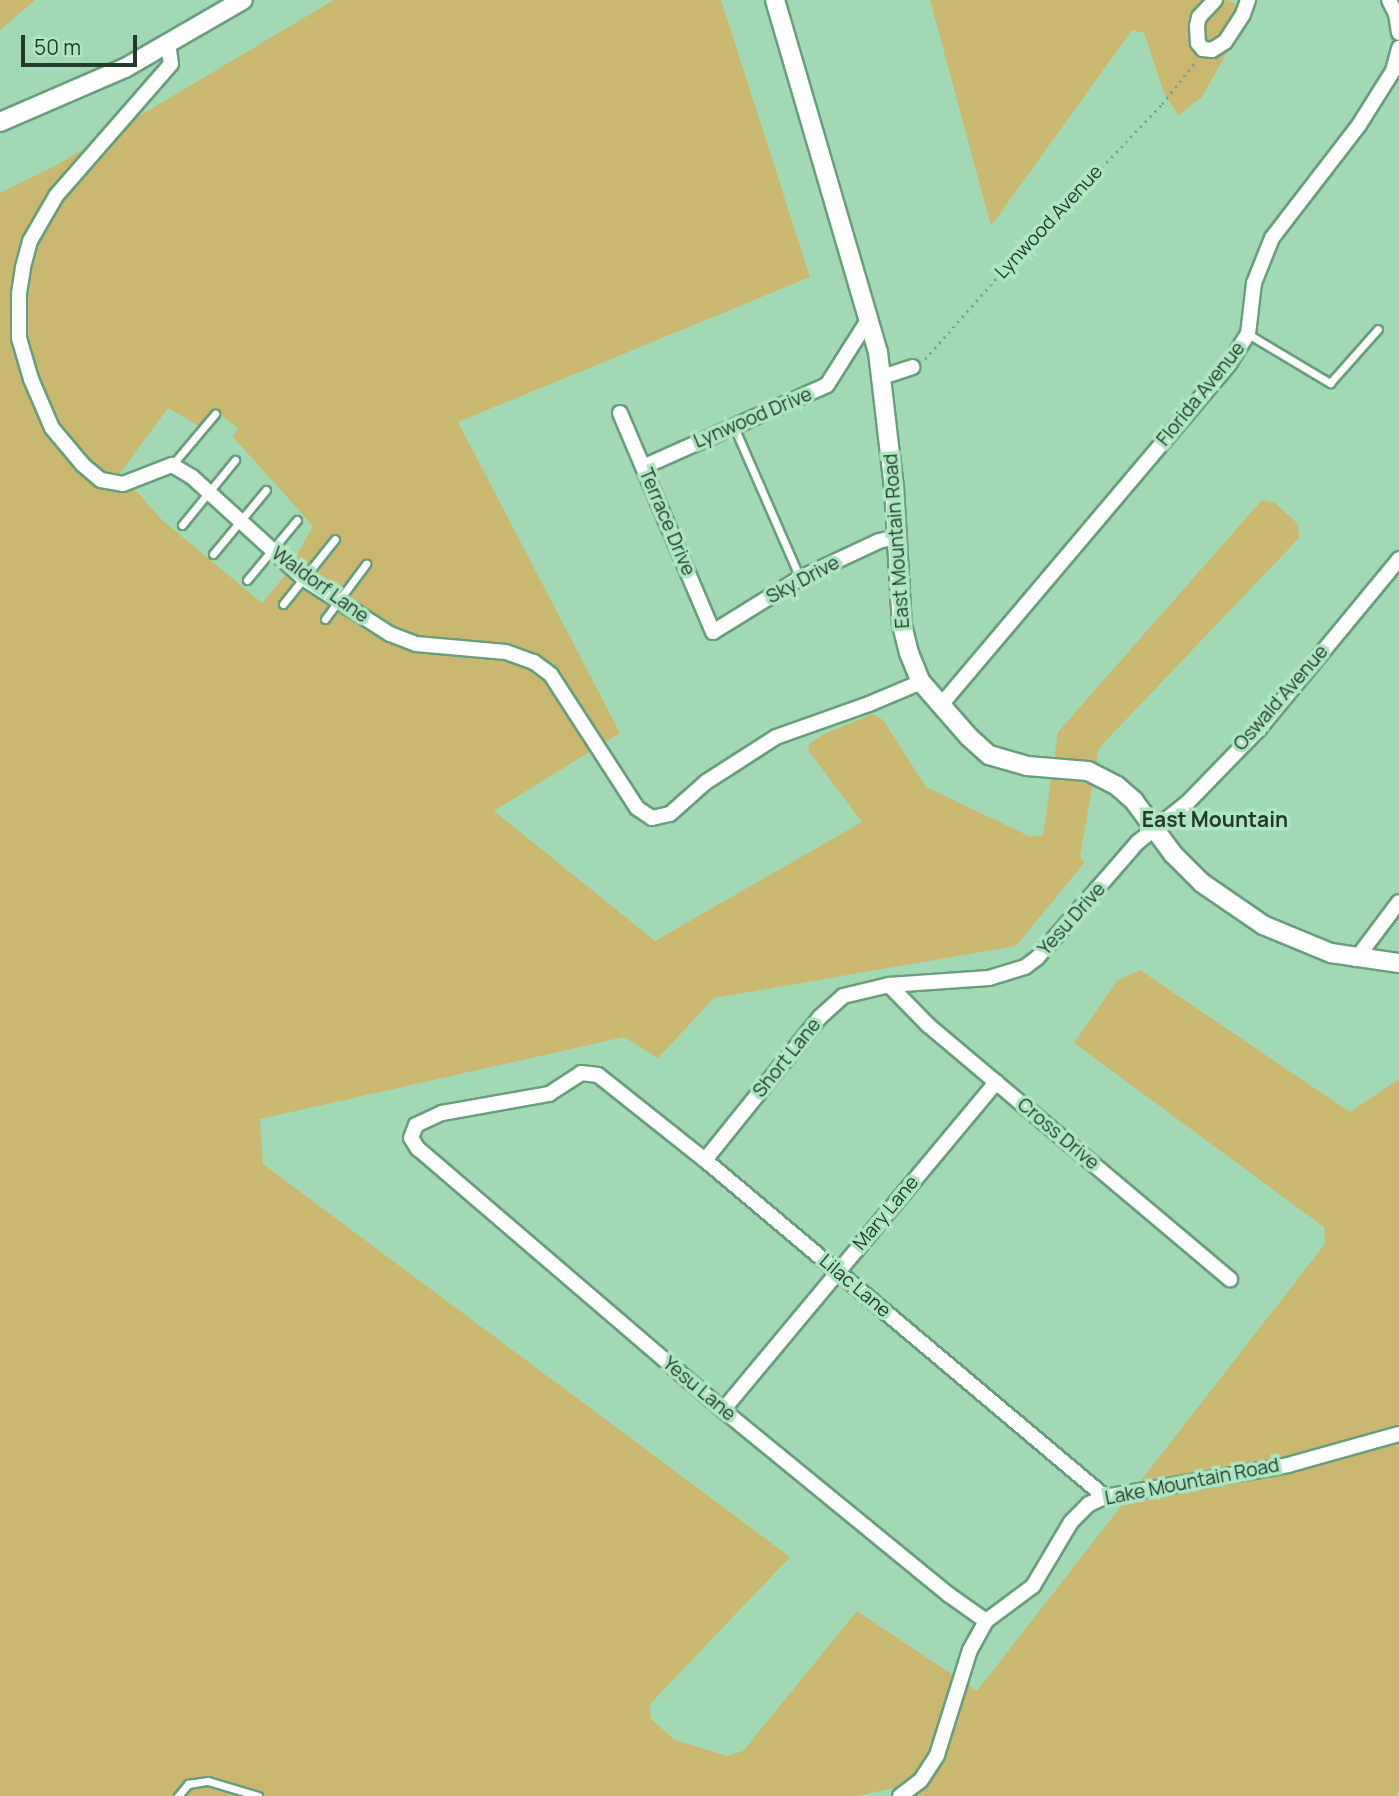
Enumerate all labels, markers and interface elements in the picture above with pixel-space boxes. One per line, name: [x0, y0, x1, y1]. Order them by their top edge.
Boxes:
scale bar: [24, 21, 140, 65]
text: 50 m: [34, 33, 81, 61]
street label: Lynwood Avenue: [991, 161, 1107, 283]
street label: Florida Avenue: [1152, 337, 1250, 451]
street label: Lynwood Drive: [690, 383, 816, 453]
street label: East Mountain Road: [880, 453, 914, 629]
street label: Terrace Drive: [634, 465, 700, 579]
street label: Waldorf Lane: [267, 542, 373, 628]
street label: Sky Drive: [763, 551, 843, 609]
street label: Oswald Avenue: [1229, 641, 1333, 755]
district label: East Mountain: [1142, 806, 1288, 832]
street label: Yesu Drive: [1034, 878, 1110, 960]
street label: Short Lane: [748, 1014, 826, 1102]
street label: Cross Drive: [1013, 1093, 1103, 1175]
street label: Mary Lane: [848, 1171, 924, 1255]
street label: Lilac Lane: [815, 1250, 895, 1322]
street label: Yesu Lane: [658, 1352, 740, 1426]
street label: Lake Mountain Road: [1103, 1454, 1281, 1510]

